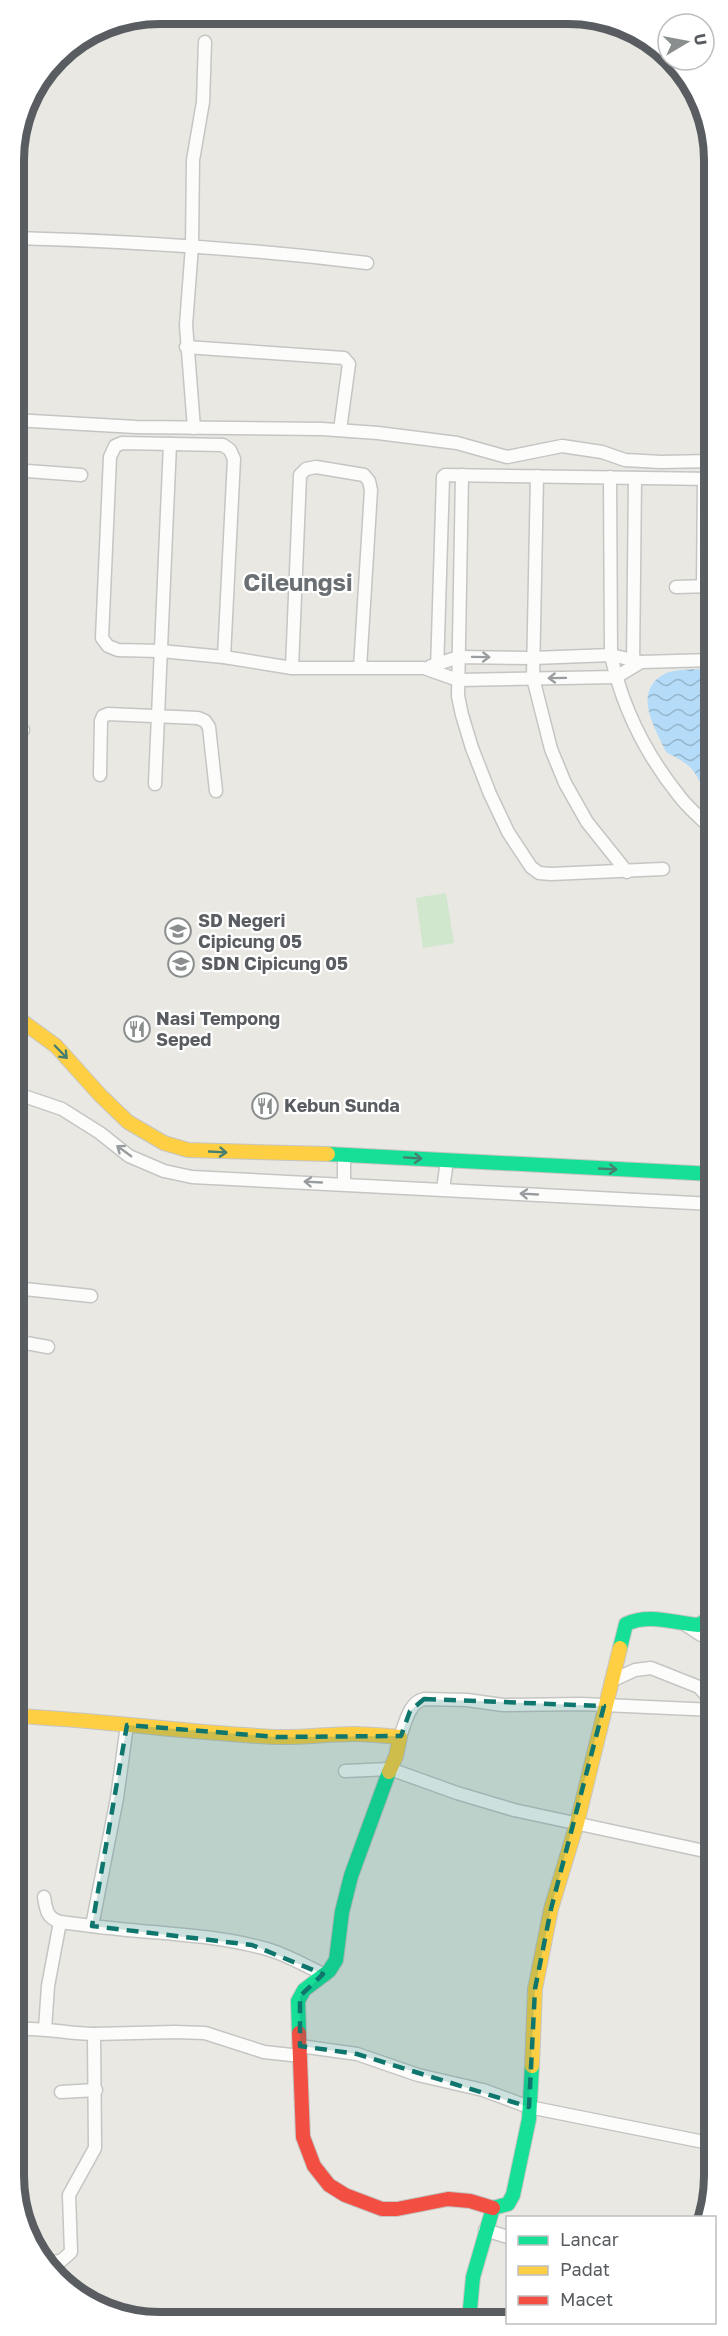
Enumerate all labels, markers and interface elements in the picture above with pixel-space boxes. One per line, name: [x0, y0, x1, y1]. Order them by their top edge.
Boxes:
north arrow: [656, 12, 716, 72]
text: U: [690, 32, 712, 47]
district label: Cileungsi: [243, 567, 353, 596]
one-way arrow: [471, 652, 491, 663]
one-way arrow: [548, 672, 568, 684]
place label: SD Negeri Cipicung 05: [198, 909, 302, 952]
school or university icon: SD Negeri Cipicung 05: [163, 916, 193, 946]
school or university icon: SDN Cipicung 05: [166, 949, 196, 979]
place label: SDN Cipicung 05: [201, 952, 348, 974]
place label: Nasi Tempong Seped: [156, 1007, 280, 1050]
restaurant icon: Nasi Tempong Seped: [122, 1014, 152, 1044]
one-way arrow: [54, 1044, 69, 1059]
restaurant icon: Kebun Sunda: [250, 1091, 280, 1121]
place label: Kebun Sunda: [284, 1094, 400, 1116]
one-way arrow: [116, 1145, 132, 1157]
one-way arrow: [208, 1147, 228, 1158]
one-way arrow: [403, 1153, 423, 1164]
one-way arrow: [597, 1164, 617, 1175]
one-way arrow: [304, 1177, 324, 1188]
one-way arrow: [519, 1188, 539, 1199]
legend: [506, 2216, 716, 2324]
text: Lancar: [560, 2228, 619, 2250]
text: Padat: [560, 2258, 610, 2280]
text: Macet: [560, 2288, 613, 2310]

